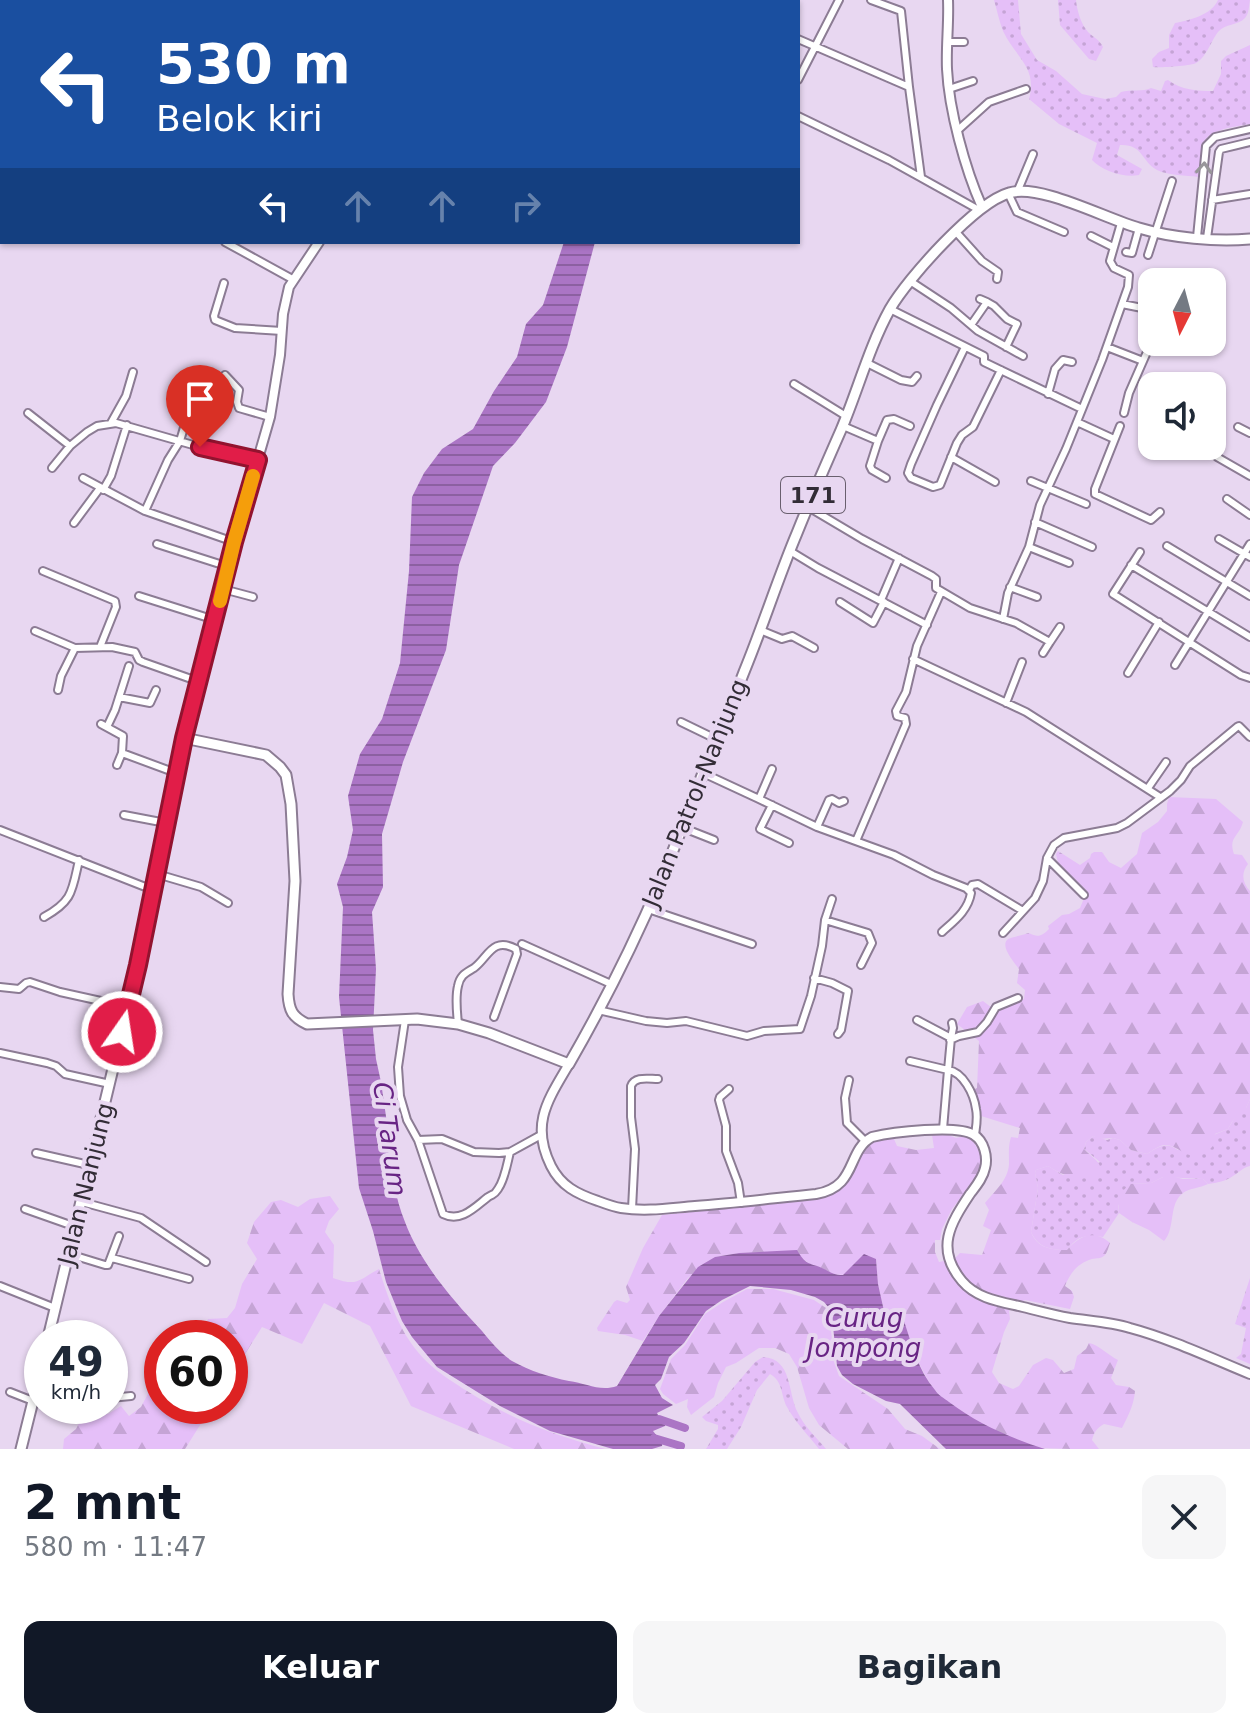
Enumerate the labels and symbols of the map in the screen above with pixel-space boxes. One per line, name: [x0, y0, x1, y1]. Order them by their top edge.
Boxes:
one-way arrow: [1196, 161, 1213, 174]
north arrow: [1138, 268, 1226, 356]
pin: [166, 365, 234, 447]
road number: 171: [781, 477, 845, 513]
street label: Jalan Patrol-Nanjung: [636, 675, 754, 913]
position arrow: [80, 990, 164, 1074]
water label: Ci Tarum: [367, 1080, 413, 1198]
street label: Jalan Nanjung: [52, 1100, 120, 1270]
water label: Curug Jompong: [802, 1303, 921, 1363]
speed limit sign: 60: [144, 1320, 248, 1424]

